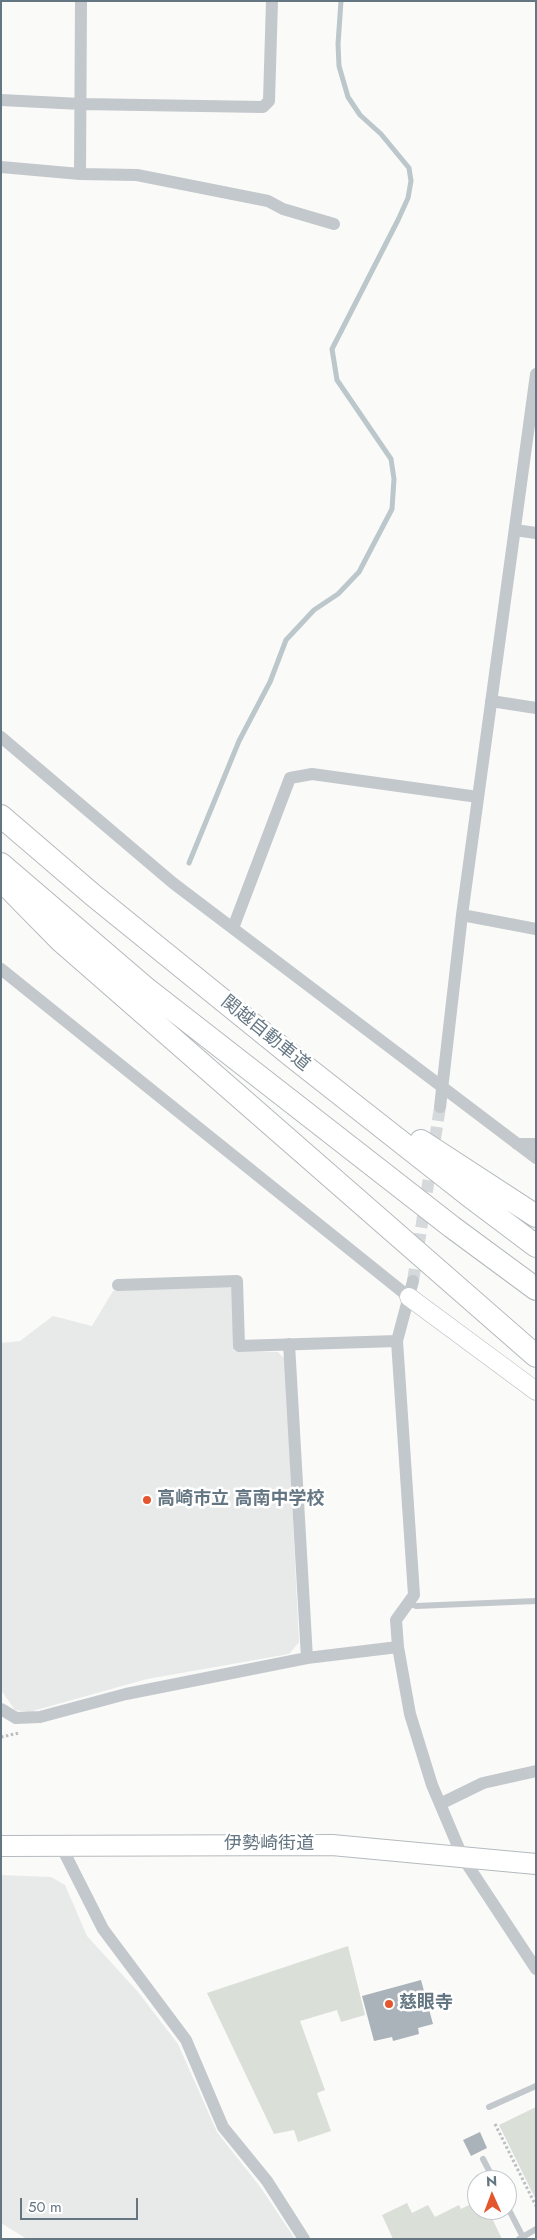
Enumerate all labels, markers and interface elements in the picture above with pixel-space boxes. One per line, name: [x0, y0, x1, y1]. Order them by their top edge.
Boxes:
street label: 関越自動車道: [216, 992, 314, 1076]
place label: 高崎市立 高南中学校: [157, 1489, 324, 1511]
marker: 高崎市立 高南中学校: [141, 1494, 153, 1506]
street label: 伊勢崎街道: [224, 1834, 314, 1856]
place label: 慈眼寺: [399, 1993, 453, 2015]
marker: 慈眼寺: [383, 1998, 395, 2010]
north arrow: [467, 2170, 517, 2220]
text: N: [486, 2171, 497, 2191]
scale bar: [22, 2188, 140, 2220]
text: 50 m: [28, 2196, 62, 2218]

